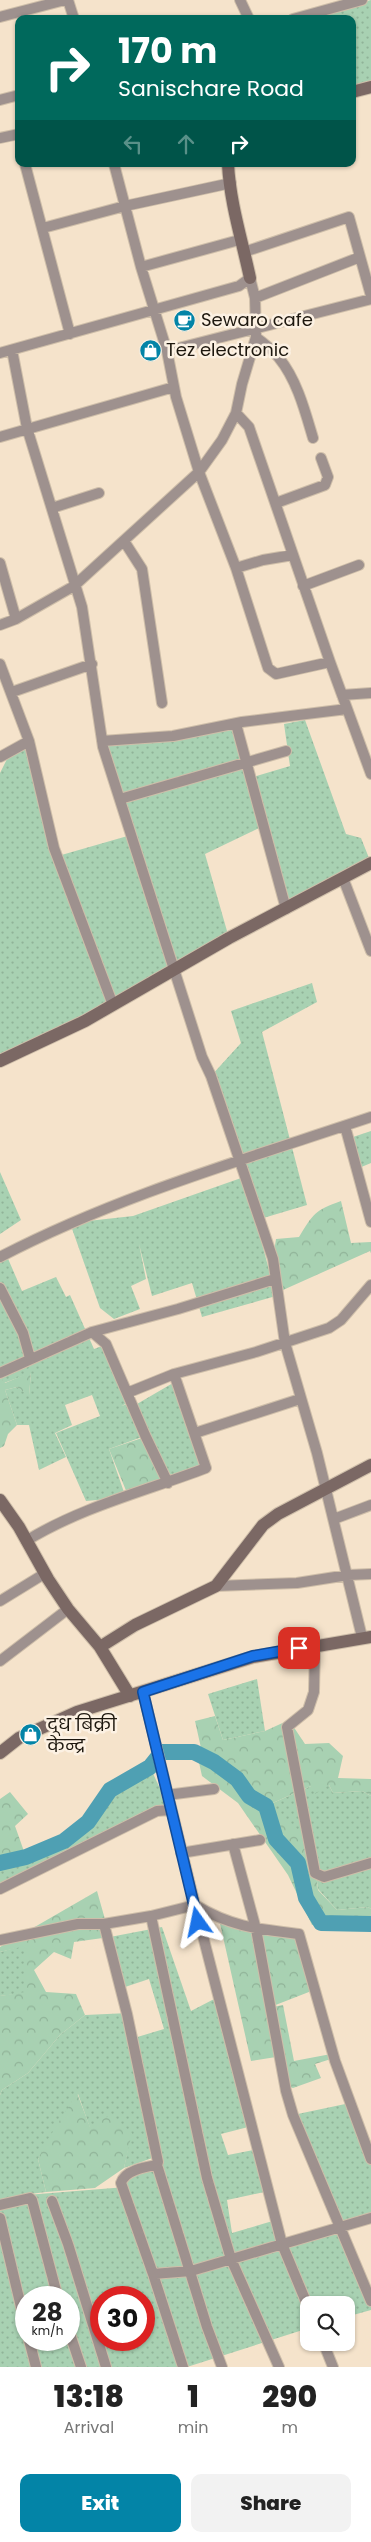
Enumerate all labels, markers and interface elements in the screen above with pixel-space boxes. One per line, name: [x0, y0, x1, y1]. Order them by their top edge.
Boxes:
text: 170 m: [118, 26, 217, 75]
icon: right: [35, 35, 100, 100]
text: Sanischare Road: [118, 73, 304, 104]
icon: left: [119, 130, 147, 158]
icon: ahead: [172, 130, 200, 158]
icon: right: [225, 130, 253, 158]
place label: Sewaro cafe: [201, 307, 313, 332]
cafe icon: Sewaro cafe: [173, 308, 197, 332]
place label: Tez electronic: [166, 337, 289, 362]
shop icon: Tez electronic: [138, 338, 162, 362]
pin: [278, 1627, 320, 1669]
icon: arrive: [285, 1634, 313, 1662]
place label: दूध बिक्री केन्द्र: [46, 1712, 117, 1758]
shop icon: दूध बिक्री केन्द्र: [19, 1723, 43, 1747]
position arrow: [171, 1895, 223, 1947]
speed limit sign: 30: [90, 2286, 155, 2351]
text: 28: [32, 2295, 63, 2330]
map controls: [300, 2296, 355, 2351]
button: search: [300, 2296, 355, 2351]
text: km/h: [32, 2322, 63, 2339]
text: 13:18: [54, 2375, 124, 2418]
text: 1: [187, 2375, 199, 2418]
text: 290: [262, 2375, 317, 2418]
text: Arrival: [64, 2416, 114, 2439]
text: min: [178, 2416, 208, 2439]
text: m: [281, 2416, 298, 2439]
button: Exit: [20, 2474, 181, 2532]
button: Share: [191, 2474, 351, 2532]

